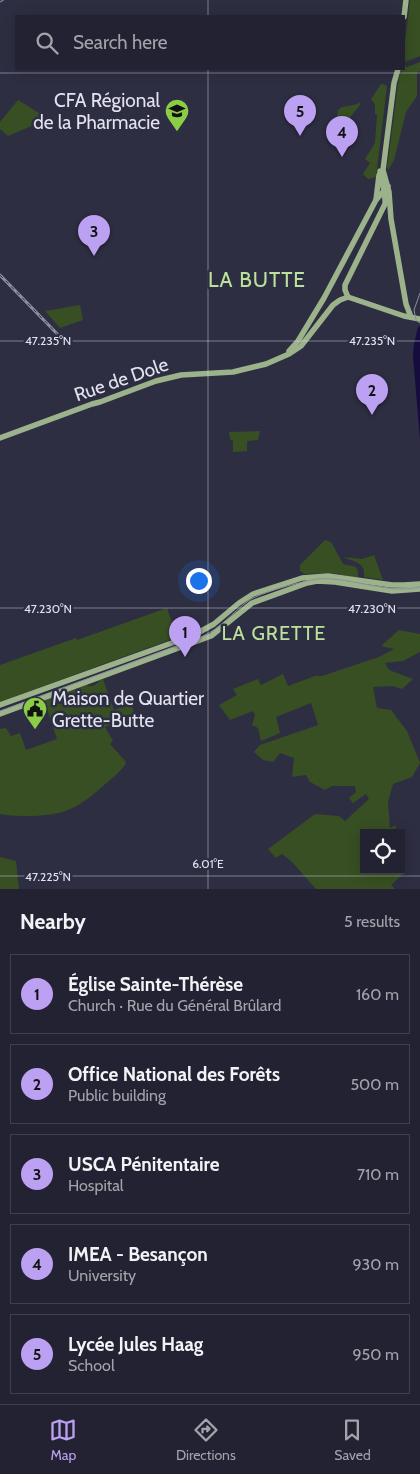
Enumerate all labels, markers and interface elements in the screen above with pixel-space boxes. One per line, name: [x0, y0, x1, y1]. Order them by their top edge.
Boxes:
search box: [15, 15, 405, 70]
icon: search: [33, 29, 61, 57]
text: Search here: [73, 31, 167, 54]
place label: CFA Régional de la Pharmacie: [33, 89, 161, 134]
pin: 5: [284, 95, 316, 136]
school or university icon: CFA Régional de la Pharmacie: [164, 98, 190, 132]
pin: 4: [326, 116, 358, 157]
pin: 3: [78, 215, 110, 256]
district label: LA BUTTE: [208, 267, 306, 292]
text: 47.235°N: [25, 333, 71, 348]
text: 47.235°N: [349, 333, 395, 348]
street label: Rue de Dole: [71, 353, 171, 406]
pin: 2: [356, 374, 388, 415]
your location: [186, 568, 212, 594]
text: 47.230°N: [24, 601, 72, 616]
text: 47.230°N: [348, 601, 396, 616]
pin: 1: [169, 616, 201, 657]
district label: LA GRETTE: [222, 621, 326, 645]
place label: Maison de Quartier Grette-Butte: [52, 687, 204, 732]
public building icon: Maison de Quartier Grette-Butte: [22, 696, 48, 730]
map controls: [360, 829, 405, 874]
button: locate: [360, 829, 405, 874]
text: 6.01°E: [192, 856, 224, 871]
text: 47.225°N: [25, 869, 71, 884]
text: Nearby: [20, 909, 86, 934]
text: 5 results: [344, 912, 400, 931]
text: Église Sainte-Thérèse: [68, 973, 243, 996]
text: 1: [34, 985, 40, 1004]
text: 160 m: [356, 985, 399, 1004]
text: Church · Rue du Général Brûlard: [68, 996, 281, 1015]
text: Office National des Forêts: [68, 1063, 280, 1086]
text: 2: [33, 1075, 41, 1094]
text: 500 m: [350, 1075, 399, 1094]
text: Public building: [68, 1086, 166, 1105]
text: USCA Pénitentaire: [68, 1153, 219, 1176]
text: 3: [33, 1165, 41, 1184]
text: 710 m: [357, 1165, 399, 1184]
text: Hospital: [68, 1176, 124, 1195]
text: IMEA - Besançon: [68, 1243, 208, 1266]
text: 4: [32, 1255, 42, 1274]
text: 930 m: [352, 1255, 399, 1274]
text: University: [68, 1266, 136, 1285]
text: Lycée Jules Haag: [68, 1333, 203, 1356]
text: 5: [33, 1345, 41, 1364]
text: 950 m: [352, 1345, 399, 1364]
text: School: [68, 1356, 115, 1375]
tab: Map: [49, 1416, 77, 1464]
tab: Directions: [176, 1416, 236, 1464]
tab: Saved: [334, 1416, 371, 1464]

